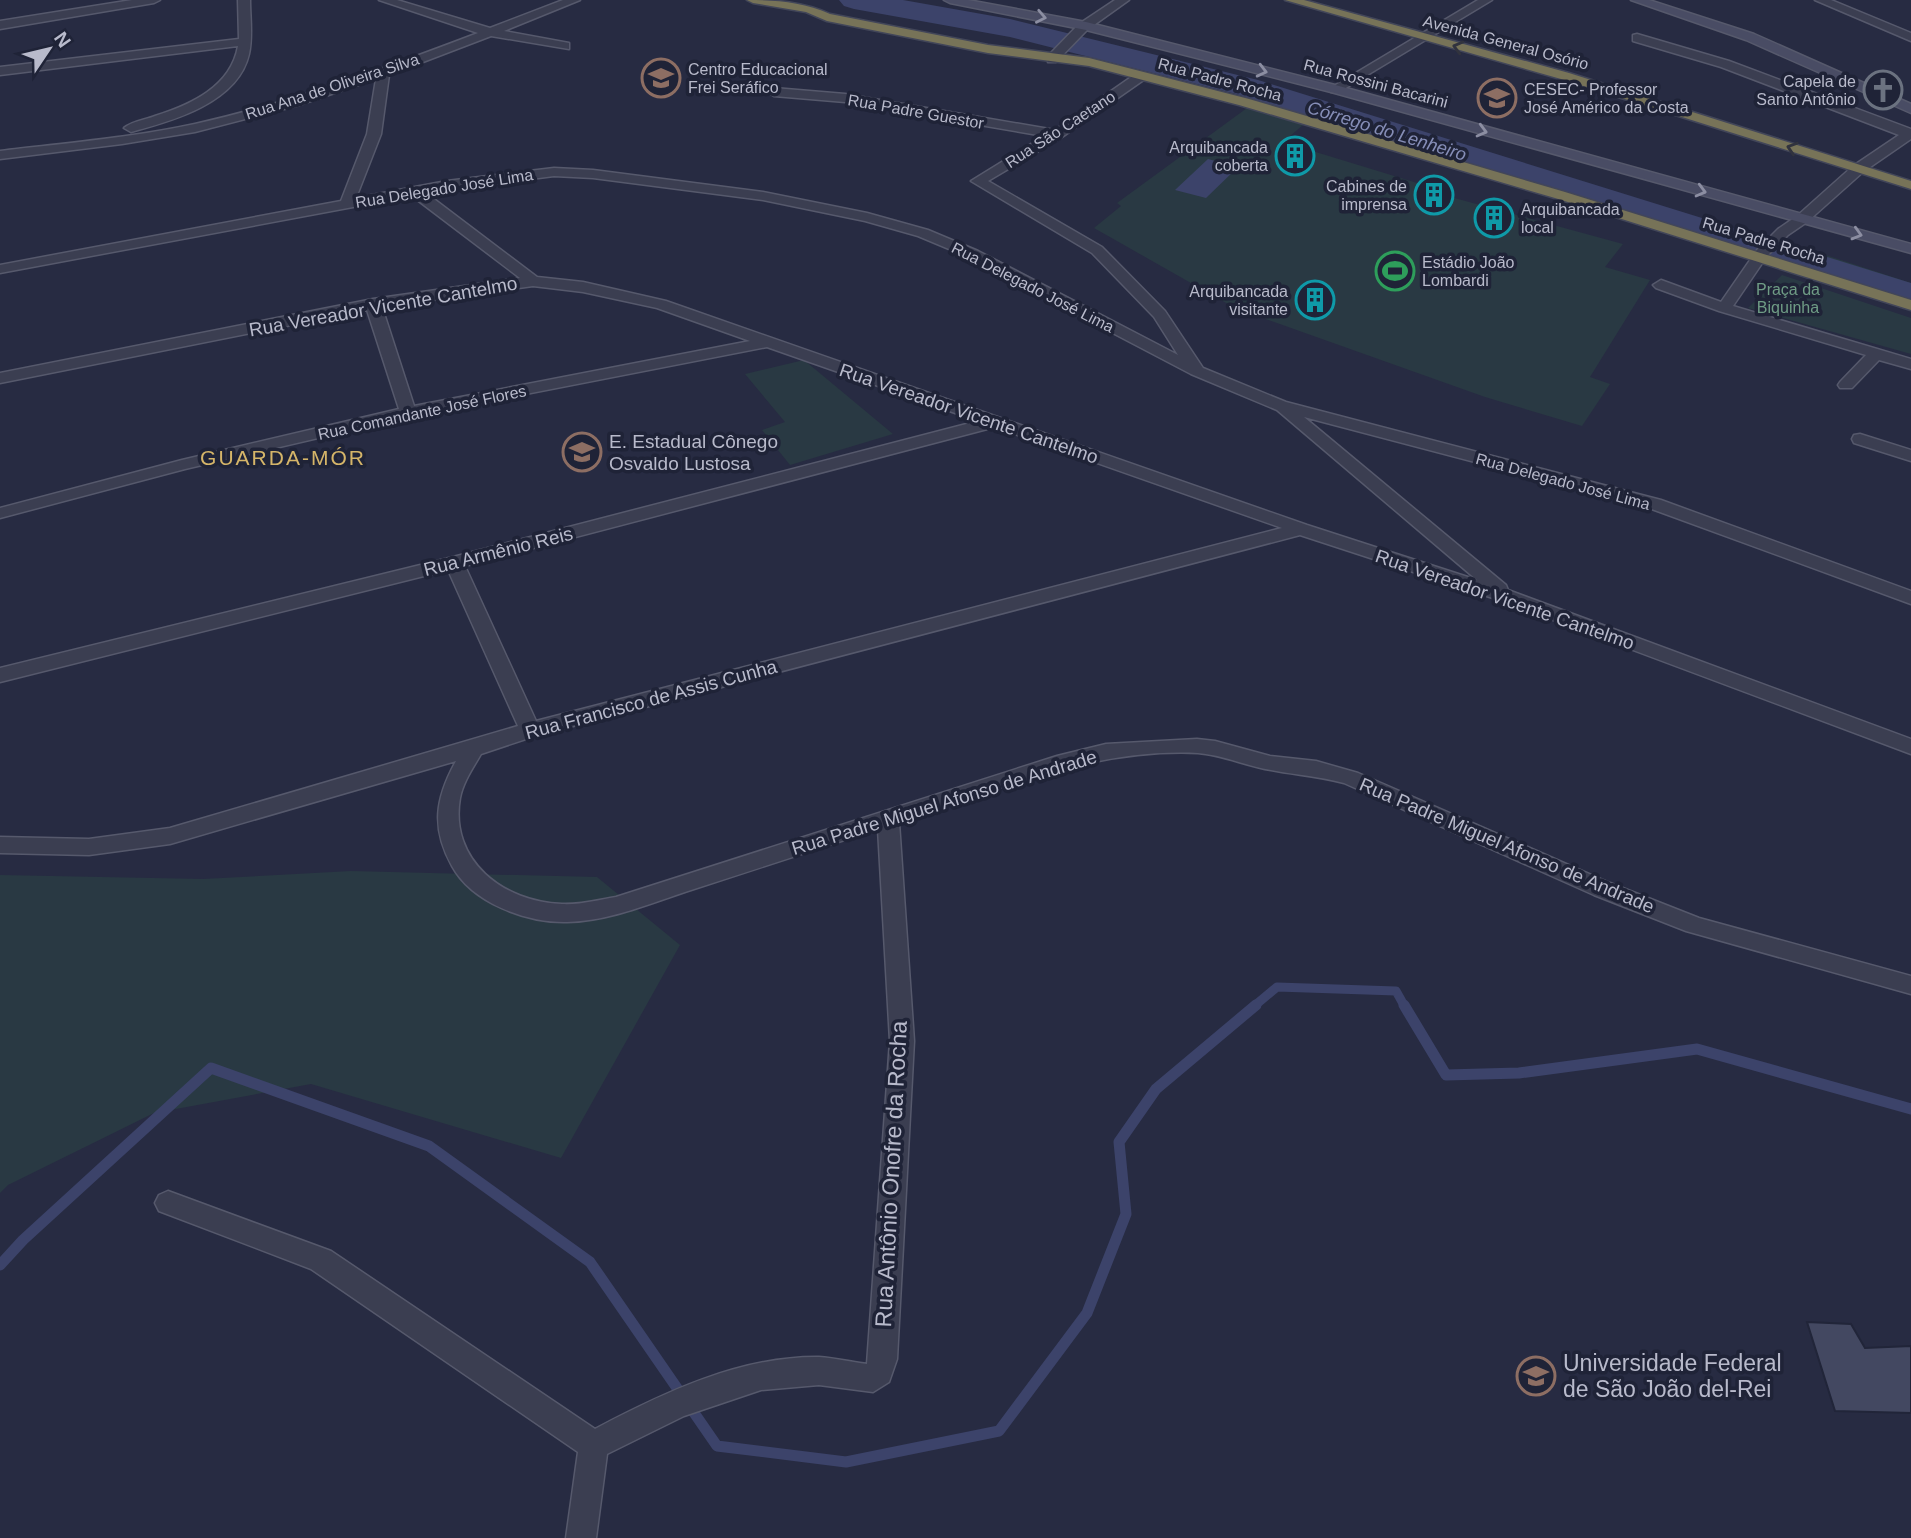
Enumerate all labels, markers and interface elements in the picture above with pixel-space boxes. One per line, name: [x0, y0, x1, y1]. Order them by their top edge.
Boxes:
one-way arrow: [1035, 9, 1047, 24]
street label: Avenida General Osório: [1421, 12, 1590, 73]
north arrow: [14, 14, 84, 84]
text: N: [50, 28, 75, 51]
one-way arrow: [1452, 41, 1464, 55]
street label: Rua Ana de Oliveira Silva: [243, 50, 421, 123]
street label: Rua Padre Rocha: [1156, 55, 1284, 104]
street label: Rua Rossini Bacarini: [1302, 56, 1450, 111]
school or university icon: Centro Educacional Frei Seráfico: [640, 57, 682, 99]
place label: Centro Educacional Frei Seráfico: [688, 61, 828, 96]
one-way arrow: [1256, 63, 1268, 77]
church icon: Capela de Santo Antônio: [1862, 69, 1904, 111]
place label: Capela de Santo Antônio: [1756, 73, 1856, 108]
school or university icon: CESEC- Professor José Américo da Costa: [1476, 77, 1518, 119]
place label: CESEC- Professor José Américo da Costa: [1524, 81, 1689, 116]
street label: Rua São Caetano: [1002, 88, 1118, 171]
street label: Rua Padre Guestor: [847, 91, 986, 132]
water label: Córrego do Lenheiro: [1305, 97, 1469, 165]
one-way arrow: [1476, 122, 1488, 137]
building icon: Arquibancada coberta: [1274, 135, 1316, 177]
place label: Arquibancada coberta: [1169, 139, 1268, 174]
one-way arrow: [1787, 142, 1799, 157]
street label: Rua Delegado José Lima: [354, 166, 534, 211]
building icon: Cabines de imprensa: [1413, 174, 1455, 216]
place label: Cabines de imprensa: [1326, 178, 1407, 213]
one-way arrow: [1695, 183, 1707, 197]
building icon: Arquibancada local: [1473, 197, 1515, 239]
place label: Arquibancada local: [1521, 201, 1620, 236]
street label: Rua Padre Rocha: [1701, 214, 1827, 267]
one-way arrow: [1850, 226, 1862, 240]
street label: Rua Delegado José Lima: [949, 239, 1117, 336]
sports icon: Estádio João Lombardi: [1374, 250, 1416, 292]
place label: Estádio João Lombardi: [1422, 254, 1515, 289]
street label: Rua Vereador Vicente Cantelmo: [247, 273, 519, 340]
building icon: Arquibancada visitante: [1294, 279, 1336, 321]
park label: Praça da Biquinha: [1756, 281, 1820, 316]
place label: Arquibancada visitante: [1189, 283, 1288, 318]
street label: Rua Vereador Vicente Cantelmo: [837, 359, 1101, 468]
street label: Rua Comandante José Flores: [316, 382, 528, 443]
school or university icon: E. Estadual Cônego Osvaldo Lustosa: [561, 431, 603, 473]
place label: E. Estadual Cônego Osvaldo Lustosa: [609, 431, 778, 474]
district label: GUARDA-MÓR: [200, 446, 366, 469]
street label: Rua Delegado José Lima: [1474, 450, 1652, 513]
street label: Rua Armênio Reis: [421, 523, 575, 580]
street label: Rua Vereador Vicente Cantelmo: [1373, 545, 1637, 654]
street label: Rua Francisco de Assis Cunha: [523, 656, 780, 743]
street label: Rua Padre Miguel Afonso de Andrade: [789, 746, 1099, 859]
street label: Rua Padre Miguel Afonso de Andrade: [1356, 774, 1657, 917]
street label: Rua Antônio Onofre da Rocha: [870, 1020, 912, 1328]
place label: Universidade Federal de São João del-Rei: [1563, 1350, 1782, 1402]
school or university icon: Universidade Federal de São João del-Rei: [1515, 1355, 1557, 1397]

